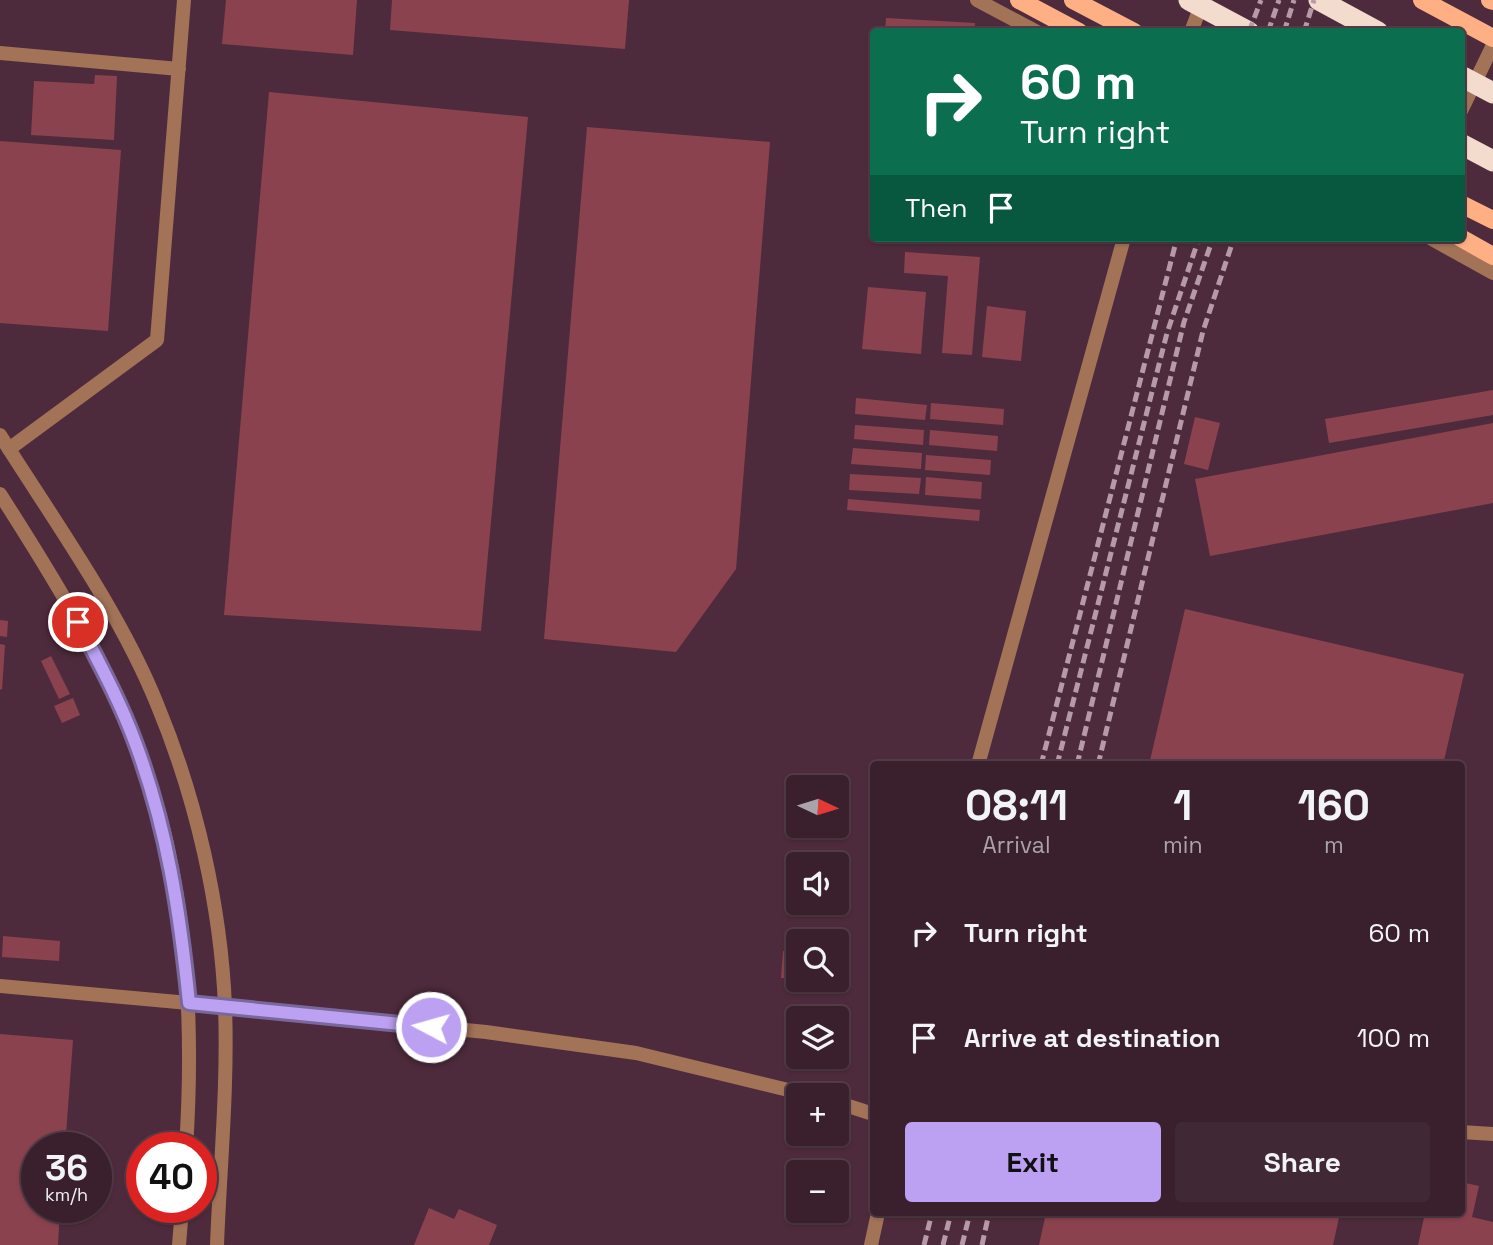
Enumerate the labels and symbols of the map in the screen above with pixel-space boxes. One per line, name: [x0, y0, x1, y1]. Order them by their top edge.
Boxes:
pin: [48, 592, 108, 652]
north arrow: [786, 775, 849, 838]
position arrow: [394, 990, 468, 1064]
speed limit sign: 40: [126, 1132, 217, 1223]

